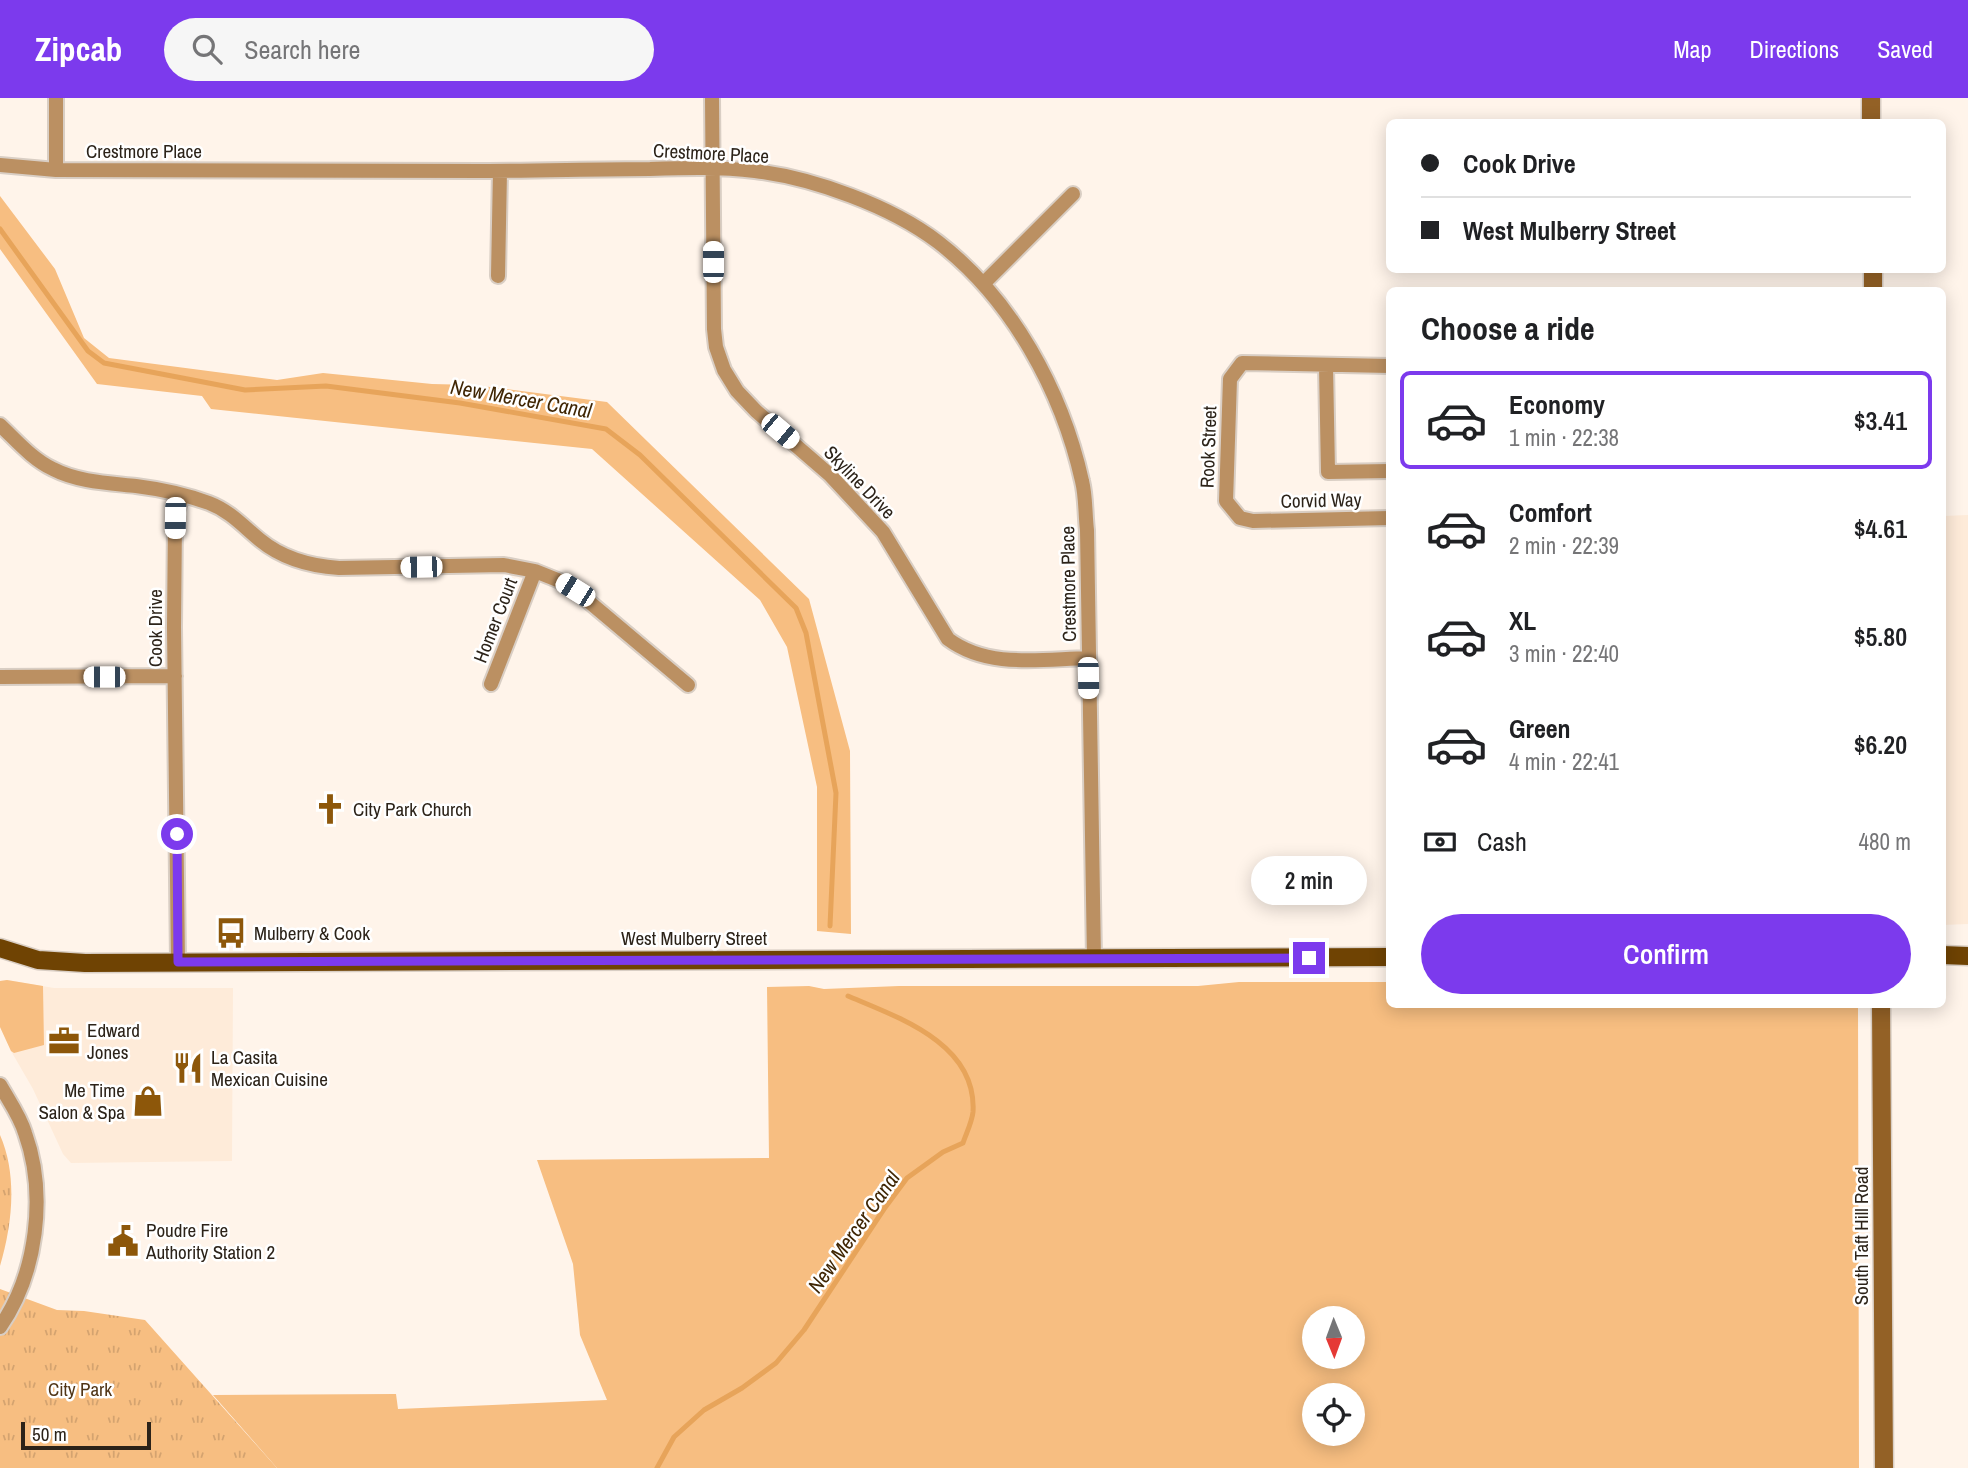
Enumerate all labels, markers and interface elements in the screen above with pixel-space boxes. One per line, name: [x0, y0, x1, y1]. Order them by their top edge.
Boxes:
search box: [164, 18, 654, 81]
text: Zipcab: [35, 27, 122, 71]
icon: search: [188, 30, 226, 68]
text: Search here: [244, 32, 360, 67]
text: Map: [1673, 33, 1711, 65]
text: Directions: [1749, 33, 1839, 65]
text: Saved: [1877, 33, 1933, 65]
street label: Crestmore Place: [652, 137, 770, 169]
street label: Crestmore Place: [86, 138, 202, 164]
text: Cook Drive: [1463, 146, 1576, 181]
text: West Mulberry Street: [1463, 213, 1676, 248]
car: [703, 241, 724, 283]
text: Choose a ride: [1421, 307, 1595, 350]
water label: New Mercer Canal: [448, 372, 595, 425]
text: Economy: [1509, 387, 1605, 422]
icon: car: [1425, 389, 1488, 452]
text: $3.41: [1854, 403, 1907, 438]
street label: Rook Street: [1194, 405, 1222, 489]
car: [758, 409, 803, 453]
text: 1 min · 22:38: [1509, 422, 1619, 453]
street label: Skyline Drive: [818, 440, 902, 524]
street label: Corvid Way: [1280, 486, 1362, 514]
text: Comfort: [1509, 495, 1592, 530]
car: [165, 497, 186, 539]
icon: car: [1425, 497, 1488, 560]
text: $4.61: [1854, 511, 1907, 546]
street label: Crestmore Place: [1054, 526, 1082, 642]
text: 2 min · 22:39: [1509, 530, 1619, 561]
car: [400, 556, 443, 578]
car: [552, 570, 599, 610]
street label: Homer Court: [467, 573, 523, 666]
street label: Cook Drive: [142, 589, 168, 667]
text: XL: [1509, 603, 1536, 638]
icon: car: [1425, 605, 1488, 668]
text: $5.80: [1854, 619, 1907, 654]
text: 3 min · 22:40: [1509, 638, 1619, 669]
car: [1078, 657, 1099, 699]
car: [84, 667, 126, 688]
text: Green: [1509, 711, 1571, 746]
icon: car: [1425, 713, 1488, 776]
text: $6.20: [1854, 727, 1907, 762]
text: 4 min · 22:41: [1509, 746, 1619, 777]
church icon: City Park Church: [313, 792, 347, 826]
place label: City Park Church: [353, 796, 472, 822]
route start: [161, 818, 193, 850]
icon: cash: [1421, 823, 1459, 861]
text: Cash: [1477, 824, 1527, 859]
text: 480 m: [1859, 826, 1911, 857]
callout: 2 min: [1251, 856, 1367, 906]
text: 2 min: [1285, 865, 1333, 896]
button: Confirm: [1421, 914, 1911, 994]
bus stop icon: Mulberry & Cook: [214, 916, 248, 950]
place label: Mulberry & Cook: [254, 920, 370, 946]
street label: West Mulberry Street: [621, 925, 768, 951]
route end: [1293, 942, 1325, 974]
place label: Edward Jones: [87, 1017, 140, 1065]
office icon: Edward Jones: [47, 1024, 81, 1058]
place label: La Casita Mexican Cuisine: [211, 1044, 328, 1092]
restaurant icon: La Casita Mexican Cuisine: [171, 1051, 205, 1085]
place label: Me Time Salon & Spa: [38, 1077, 125, 1125]
shop icon: Me Time Salon & Spa: [131, 1084, 165, 1118]
water label: New Mercer Canal: [801, 1164, 907, 1298]
street label: South Taft Hill Road: [1848, 1167, 1874, 1305]
place label: Poudre Fire Authority Station 2: [145, 1217, 275, 1265]
public building icon: Poudre Fire Authority Station 2: [106, 1224, 140, 1258]
north arrow: [1302, 1306, 1365, 1368]
map controls: [1302, 1306, 1365, 1446]
park label: City Park: [48, 1376, 112, 1402]
button: locate: [1302, 1383, 1365, 1446]
scale bar: [21, 1419, 150, 1451]
text: 50 m: [32, 1421, 67, 1447]

